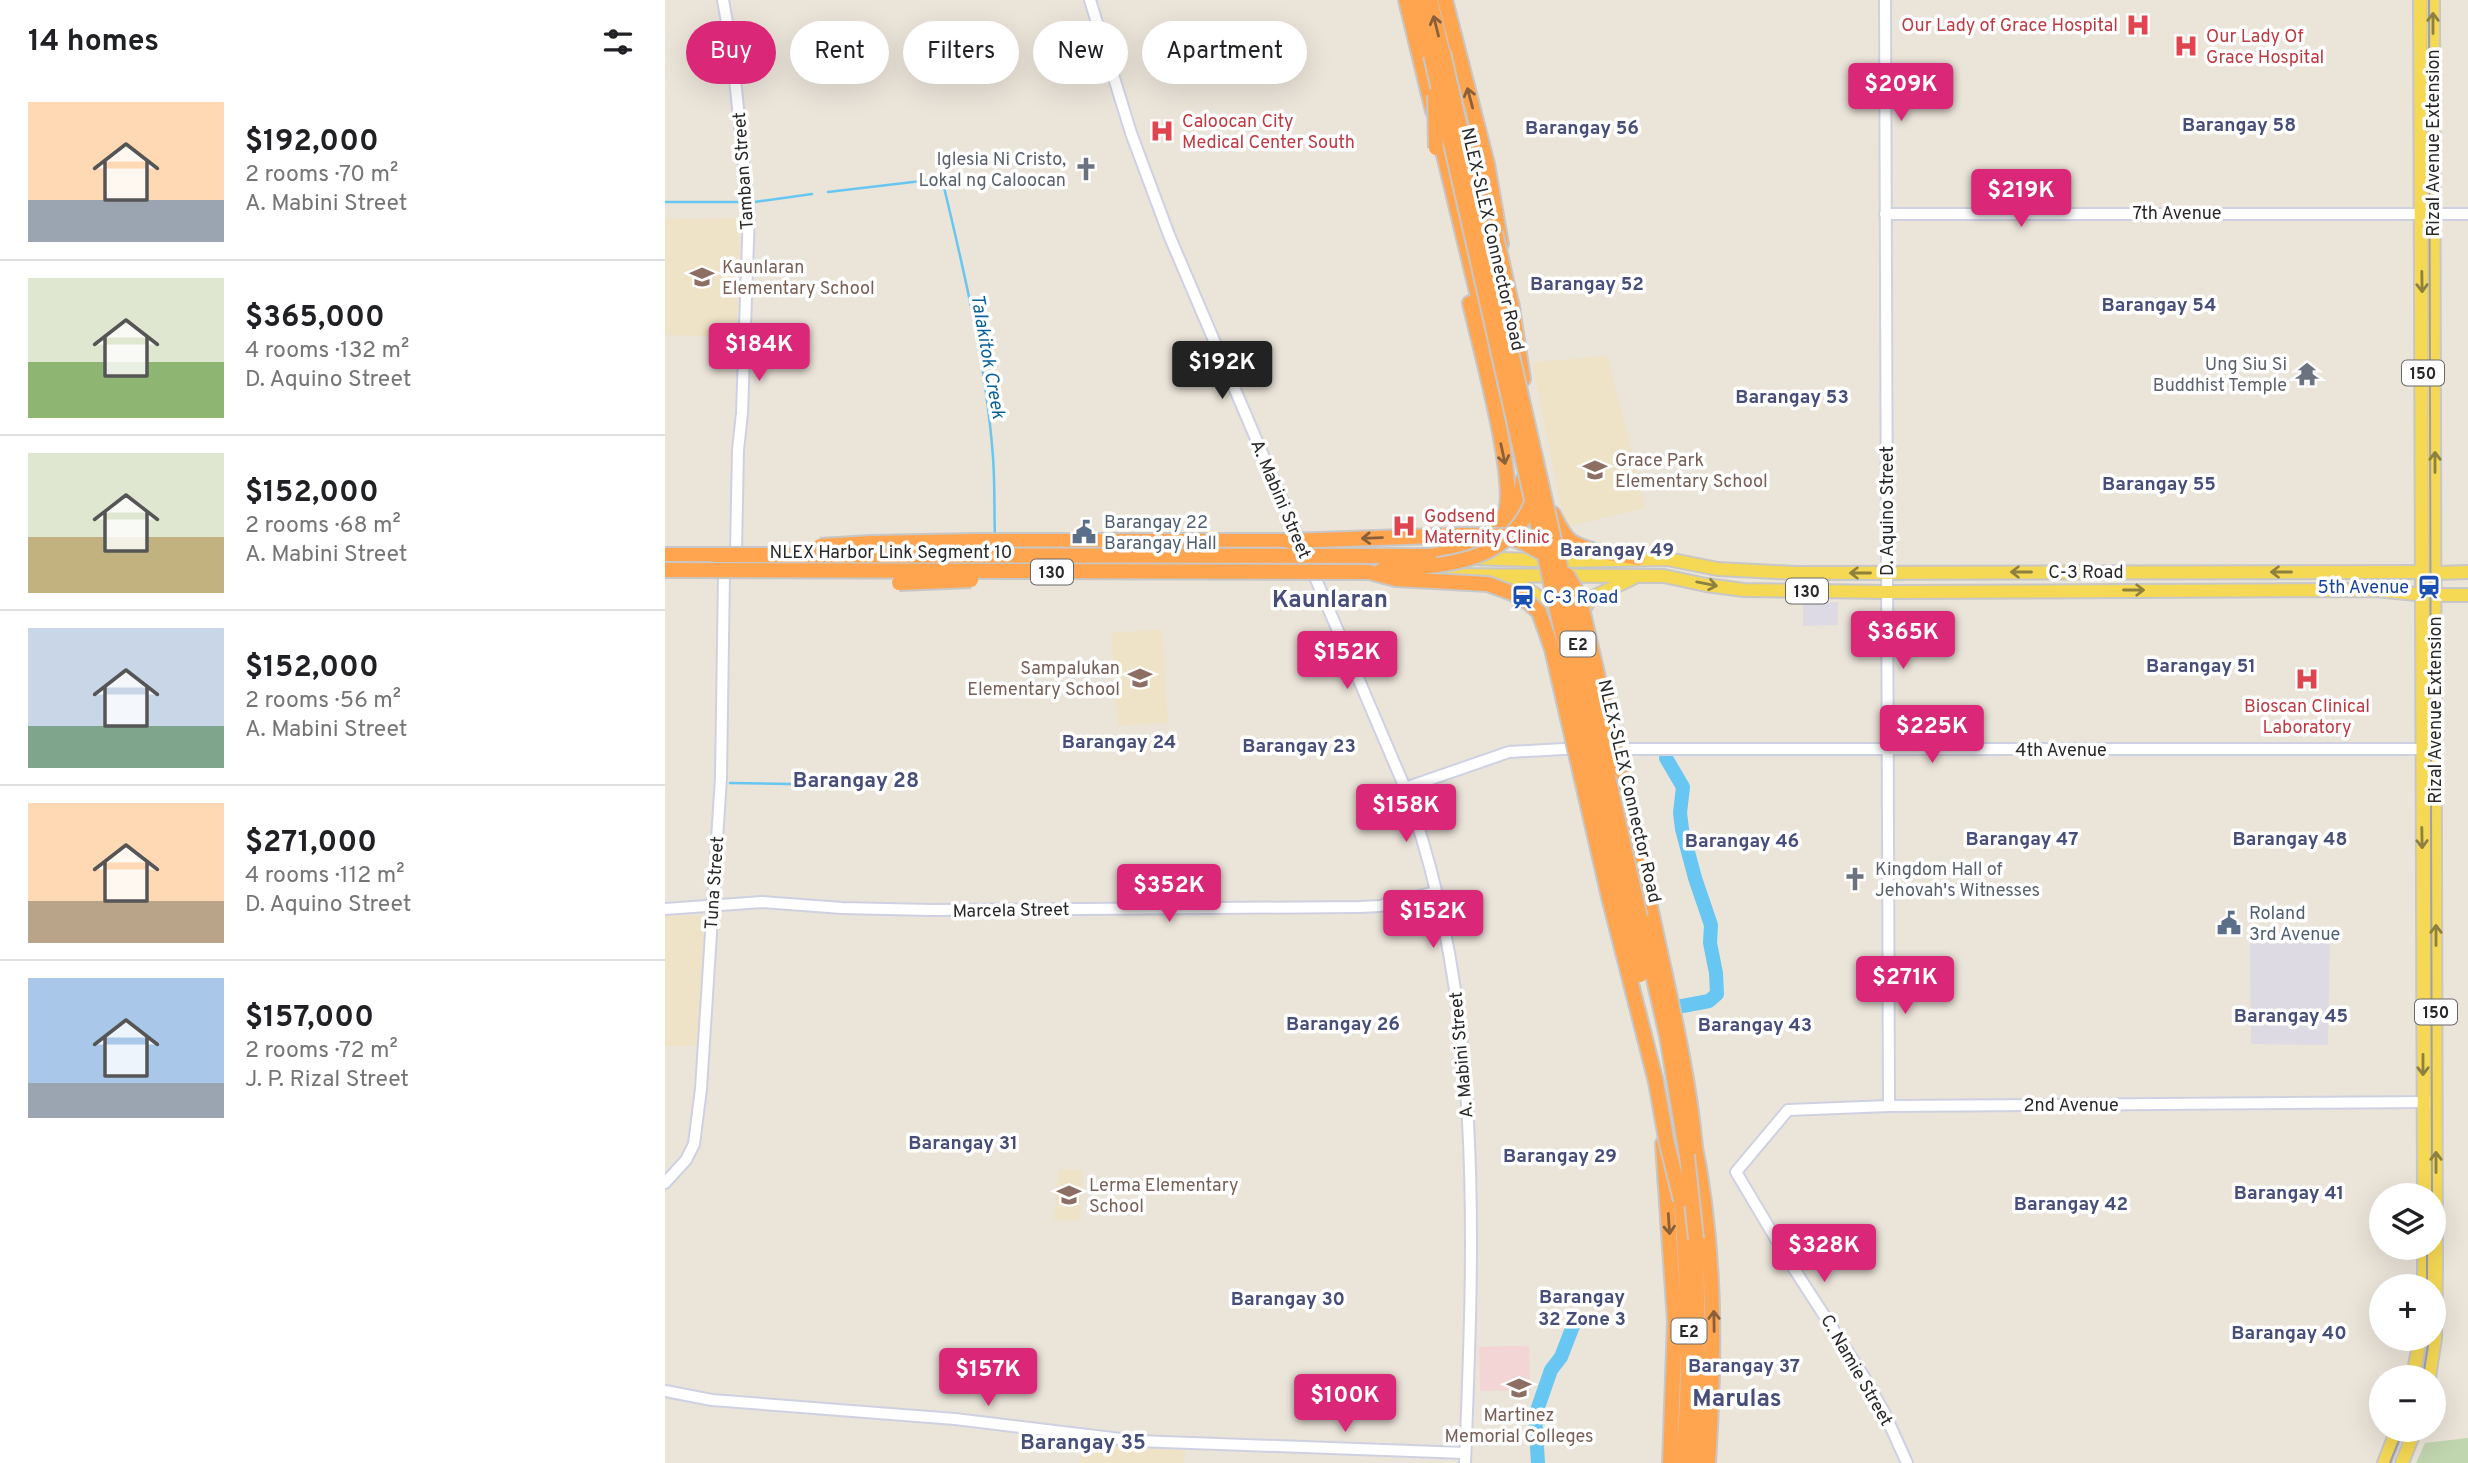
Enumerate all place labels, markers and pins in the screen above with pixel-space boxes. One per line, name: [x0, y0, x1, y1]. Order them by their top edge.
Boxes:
hospital icon: Our Lady of Grace Hospital: [2124, 11, 2152, 39]
place label: Our Lady of Grace Hospital: [1901, 15, 2118, 38]
place label: Our Lady Of Grace Hospital: [2206, 26, 2324, 70]
hospital icon: Our Lady Of Grace Hospital: [2172, 32, 2200, 60]
pin: $209K: [1852, 64, 1950, 123]
place label: Caloocan City Medical Center South: [1182, 111, 1355, 155]
hospital icon: Caloocan City Medical Center South: [1148, 117, 1176, 145]
place label: Iglesia Ni Cristo, Lokal ng Caloocan: [918, 149, 1066, 193]
church icon: Iglesia Ni Cristo, Lokal ng Caloocan: [1072, 155, 1100, 183]
pin: $219K: [1972, 170, 2070, 229]
place label: Kaunlaran Elementary School: [722, 257, 875, 301]
school or university icon: Kaunlaran Elementary School: [688, 263, 716, 291]
pin: $184K: [710, 324, 808, 383]
pin: $192K: [1173, 342, 1271, 401]
place label: Ung Siu Si Buddhist Temple: [2153, 354, 2287, 398]
temple icon: Ung Siu Si Buddhist Temple: [2293, 360, 2321, 388]
place label: Grace Park Elementary School: [1615, 450, 1768, 494]
school or university icon: Grace Park Elementary School: [1581, 456, 1609, 484]
place label: Godsend Maternity Clinic: [1424, 506, 1550, 550]
place label: Barangay 22 Barangay Hall: [1104, 512, 1217, 556]
hospital icon: Godsend Maternity Clinic: [1390, 512, 1418, 540]
public building icon: Barangay 22 Barangay Hall: [1070, 518, 1098, 546]
station icon: 5th Avenue: [2415, 573, 2443, 601]
place label: 5th Avenue: [2318, 577, 2409, 600]
station icon: C-3 Road: [1509, 583, 1537, 611]
place label: C-3 Road: [1543, 587, 1618, 610]
pin: $365K: [1854, 612, 1952, 671]
pin: $152K: [1298, 632, 1396, 691]
place label: Sampalukan Elementary School: [967, 658, 1120, 702]
school or university icon: Sampalukan Elementary School: [1126, 664, 1154, 692]
hospital icon: Bioscan Clinical Laboratory: [2293, 665, 2321, 693]
place label: Bioscan Clinical Laboratory: [2244, 696, 2370, 740]
pin: $225K: [1883, 706, 1981, 765]
pin: $158K: [1357, 784, 1455, 844]
place label: Kingdom Hall of Jehovah's Witnesses: [1875, 859, 2040, 903]
pin: $352K: [1120, 864, 1218, 924]
church icon: Kingdom Hall of Jehovah's Witnesses: [1841, 865, 1869, 893]
pin: $152K: [1384, 890, 1482, 950]
place label: Roland 3rd Avenue: [2249, 903, 2340, 947]
public building icon: Roland 3rd Avenue: [2215, 909, 2243, 937]
pin: $271K: [1856, 956, 1954, 1016]
place label: Lerma Elementary School: [1089, 1175, 1239, 1219]
school or university icon: Lerma Elementary School: [1055, 1181, 1083, 1209]
pin: $328K: [1775, 1224, 1873, 1284]
pin: $157K: [939, 1348, 1037, 1408]
pin: $100K: [1296, 1374, 1394, 1434]
school or university icon: Martinez Memorial Colleges: [1505, 1374, 1533, 1402]
place label: Martinez Memorial Colleges: [1445, 1405, 1593, 1449]

